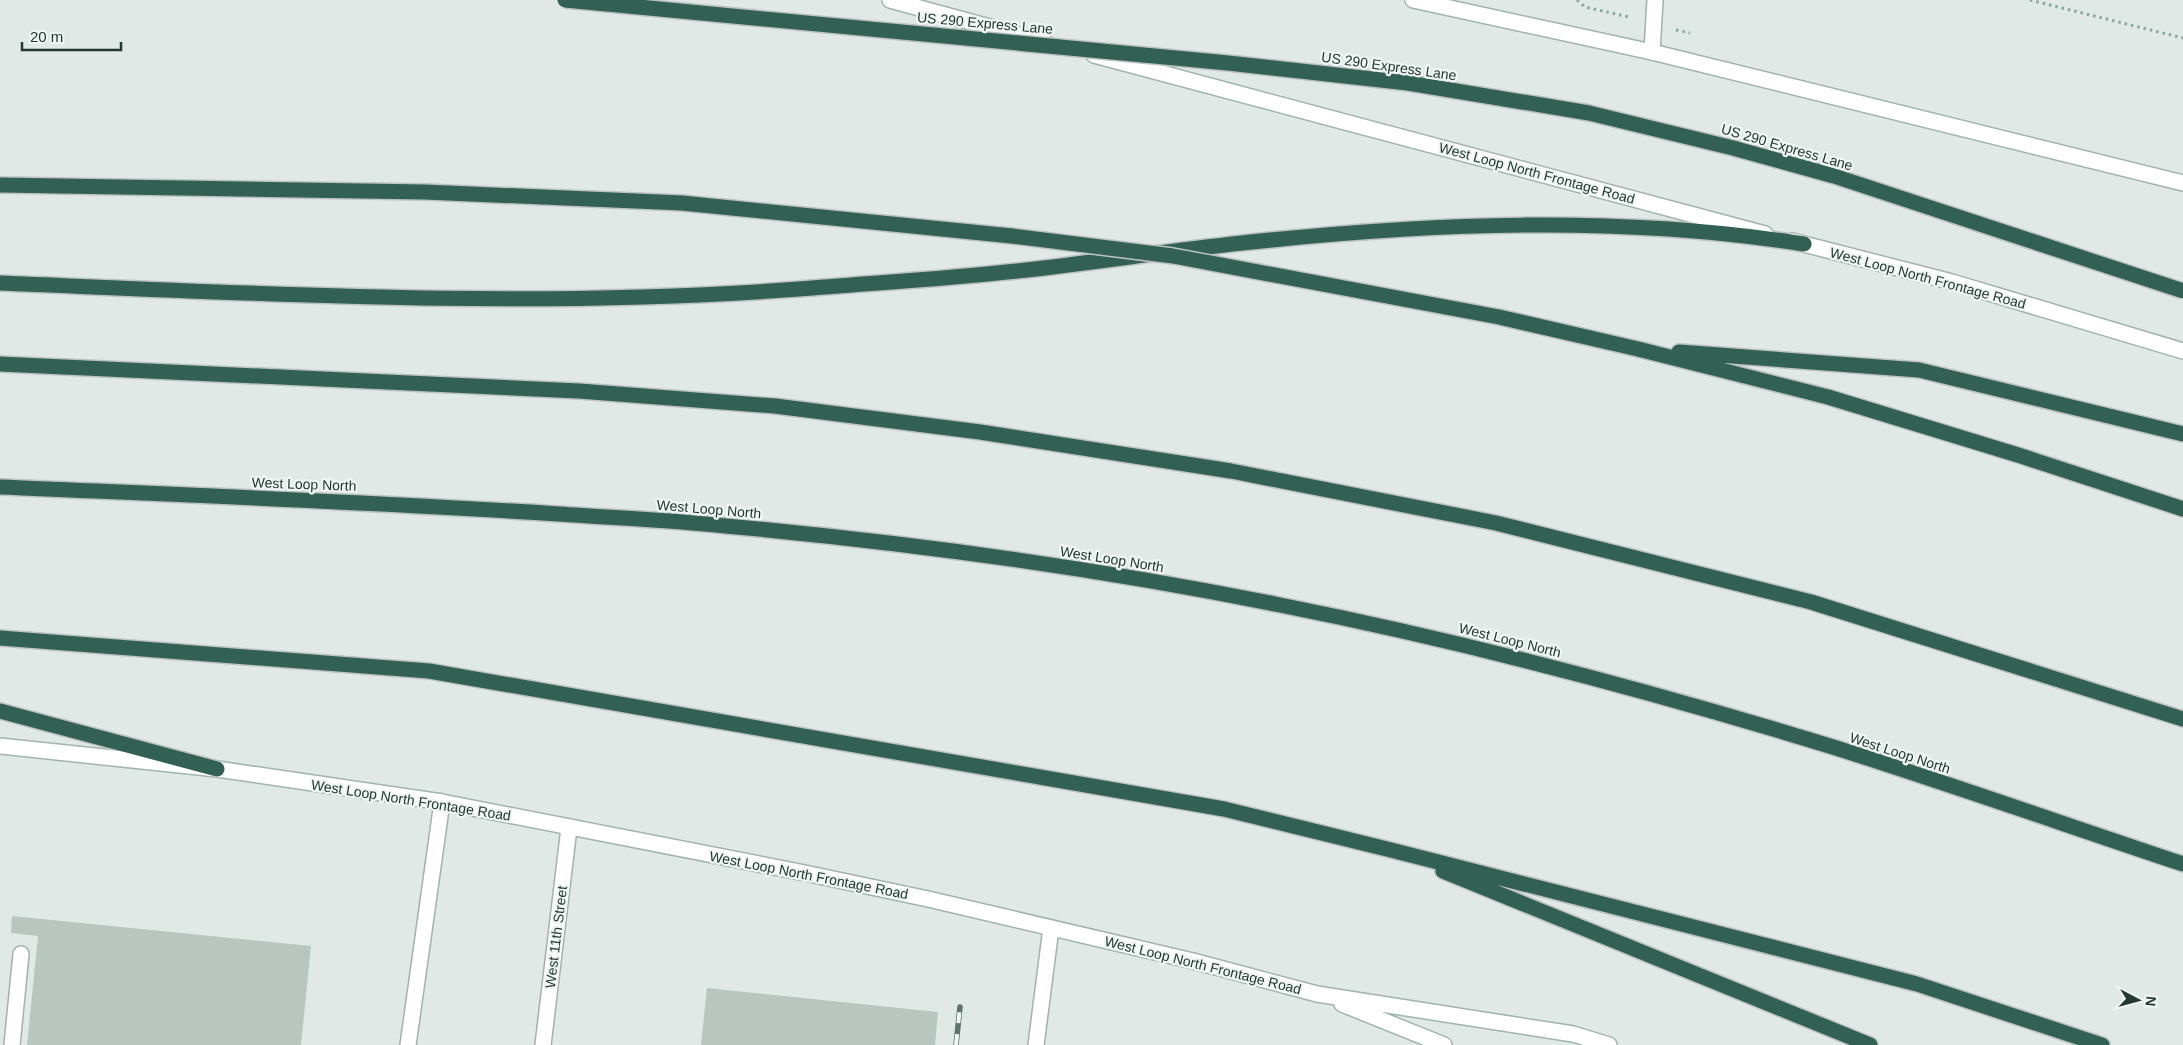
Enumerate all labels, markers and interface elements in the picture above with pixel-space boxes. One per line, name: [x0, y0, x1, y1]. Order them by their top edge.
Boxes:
street label: US 290 Express Lane: [916, 9, 1054, 37]
scale bar: [22, 20, 121, 52]
text: 20 m: [30, 28, 63, 45]
street label: US 290 Express Lane: [1320, 49, 1458, 83]
street label: US 290 Express Lane: [1719, 121, 1855, 174]
street label: West Loop North Frontage Road: [1437, 139, 1637, 207]
street label: West Loop North Frontage Road: [1828, 244, 2028, 312]
street label: West Loop North: [251, 474, 357, 494]
street label: West Loop North: [656, 496, 762, 522]
street label: West Loop North: [1059, 543, 1165, 575]
street label: West Loop North: [1457, 620, 1563, 660]
street label: West Loop North: [1848, 729, 1952, 777]
street label: West Loop North Frontage Road: [310, 776, 512, 824]
street label: West Loop North Frontage Road: [708, 848, 910, 902]
street label: West 11th Street: [542, 885, 570, 989]
street label: West Loop North Frontage Road: [1103, 933, 1303, 997]
north arrow: [2113, 975, 2163, 1025]
text: N: [2142, 995, 2159, 1007]

